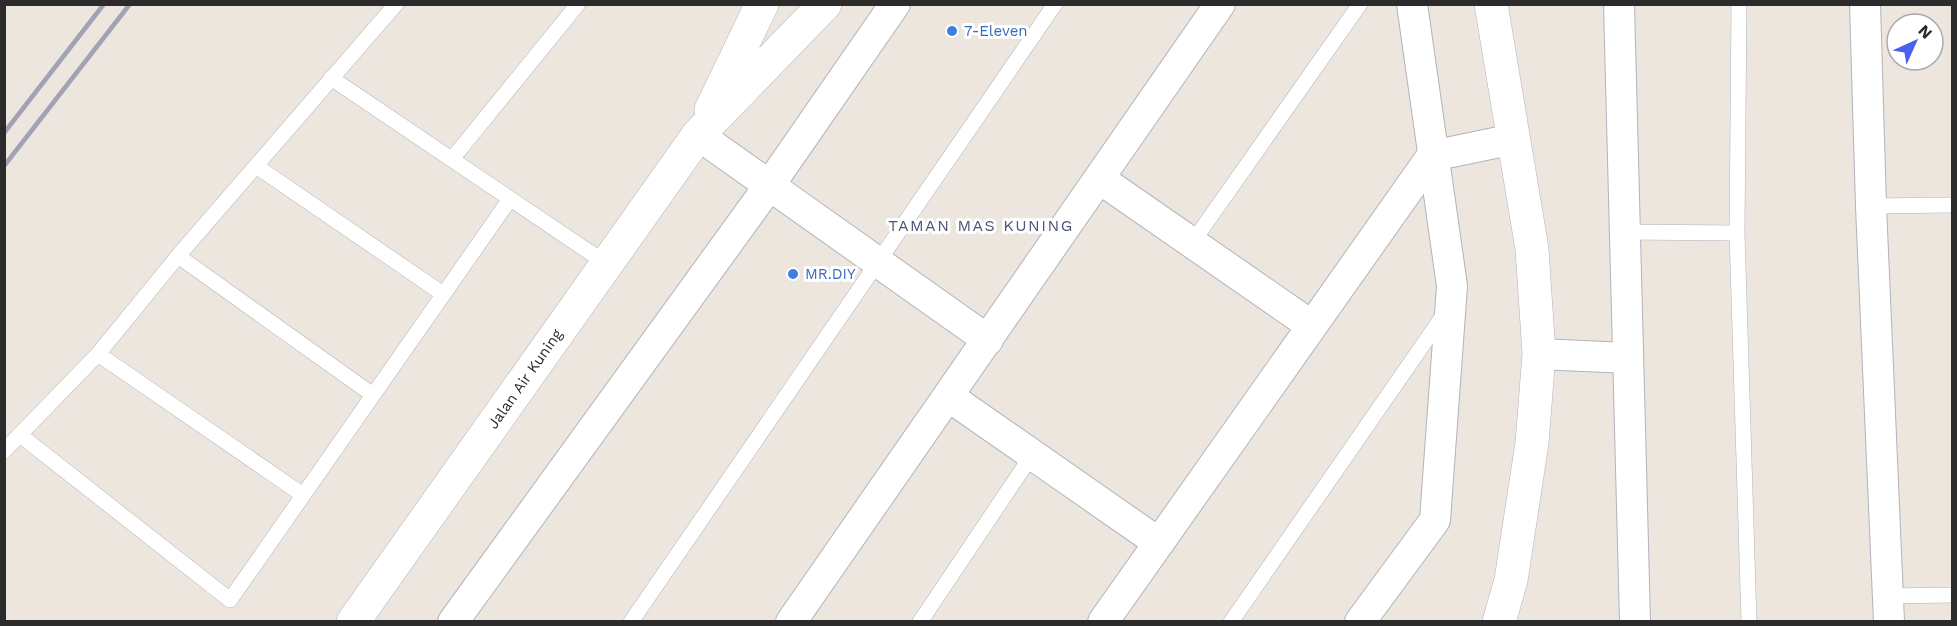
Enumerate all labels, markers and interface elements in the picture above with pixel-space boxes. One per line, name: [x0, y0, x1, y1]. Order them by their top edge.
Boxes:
north arrow: [1885, 12, 1945, 72]
text: N: [1914, 21, 1936, 43]
place label: 7-Eleven: [964, 22, 1028, 40]
marker: 7-Eleven: [945, 24, 959, 38]
district label: TAMAN MAS KUNING: [888, 216, 1074, 235]
place label: MR.DIY: [805, 265, 856, 283]
marker: MR.DIY: [786, 267, 800, 281]
street label: Jalan Air Kuning: [484, 326, 566, 432]

